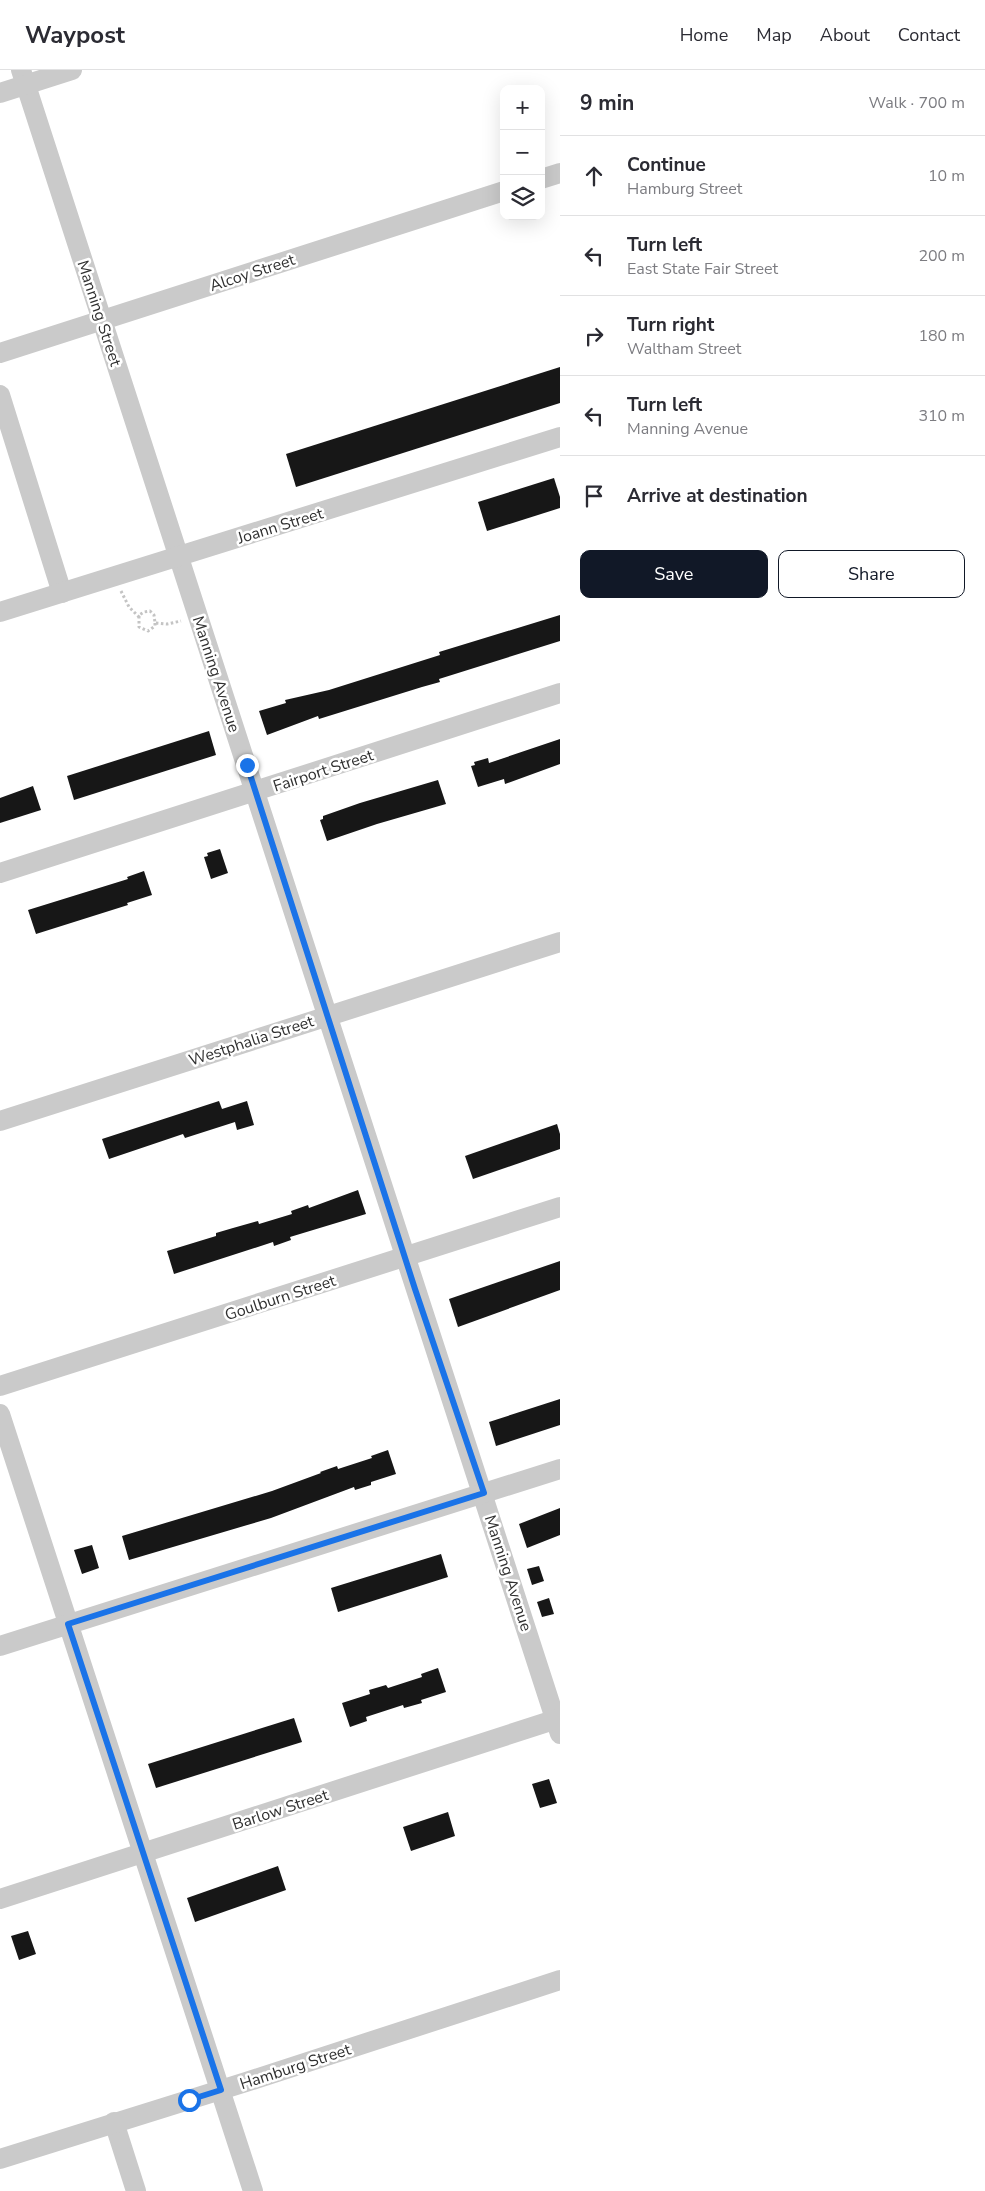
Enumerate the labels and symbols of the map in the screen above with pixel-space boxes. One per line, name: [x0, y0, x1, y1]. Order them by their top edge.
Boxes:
street label: Alcoy Street: [207, 249, 298, 297]
street label: Manning Street: [72, 257, 127, 370]
street label: Joann Street: [234, 502, 326, 550]
street label: Manning Avenue: [187, 613, 245, 735]
street label: Fairport Street: [270, 744, 377, 797]
route end: [236, 754, 259, 777]
street label: Westphalia Street: [186, 1010, 317, 1071]
street label: Goulburn Street: [222, 1270, 339, 1326]
street label: Manning Avenue: [479, 1512, 537, 1634]
street label: Barlow Street: [230, 1784, 331, 1836]
street label: Hamburg Street: [237, 2039, 354, 2095]
route start: [178, 2089, 201, 2112]

